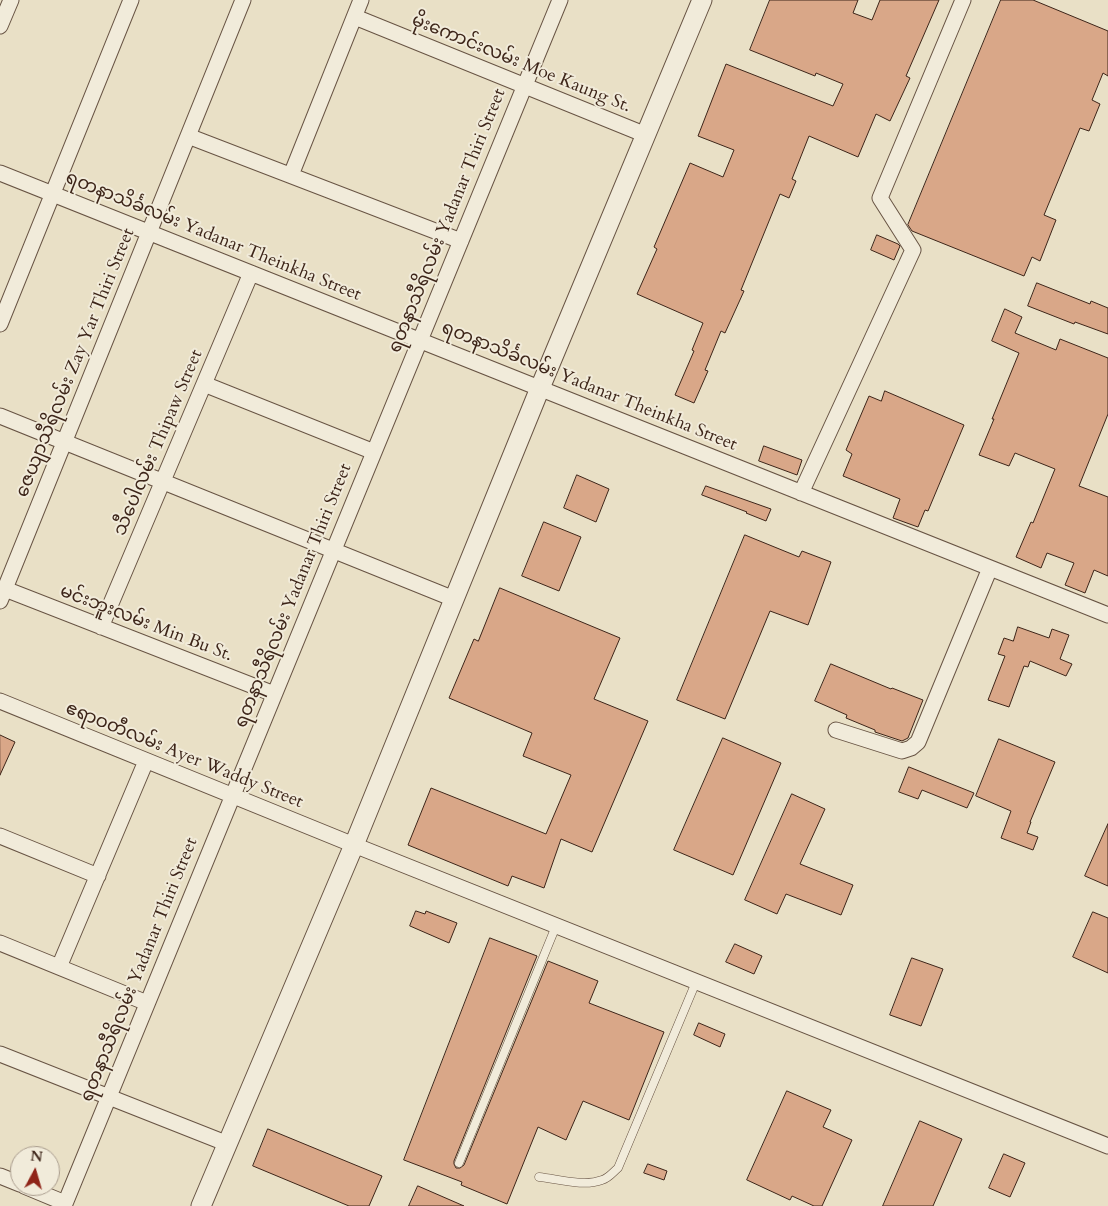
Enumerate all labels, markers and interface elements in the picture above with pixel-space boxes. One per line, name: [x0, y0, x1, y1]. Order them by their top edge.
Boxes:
street label: မိုးကောင်းလမ်း Moe Kaung St.: [408, 10, 634, 118]
street label: ရတနာသီရိလမ်း Yadanar Thiri Street: [385, 86, 511, 356]
street label: ရတနာသိင်္ခလမ်း Yadanar Theinkha Street: [62, 168, 364, 306]
street label: ဇေယျာသီရိလမ်း Zay Yar Thiri Street: [12, 225, 140, 501]
street label: ရတနာသိင်္ခလမ်း Yadanar Theinkha Street: [438, 318, 740, 456]
street label: သီပေါလမ်း Thipaw Street: [110, 347, 208, 539]
street label: ရတနာသီရိလမ်း Yadanar Thiri Street: [231, 461, 357, 731]
street label: မင်းဘူးလမ်း Min Bu St.: [57, 581, 235, 667]
street label: ဧရာဝတီလမ်း Ayer Waddy Street: [62, 698, 306, 814]
street label: ရတနာသီရိလမ်း Yadanar Thiri Street: [77, 835, 203, 1105]
north arrow: [10, 1146, 60, 1196]
text: N: [29, 1146, 44, 1167]

